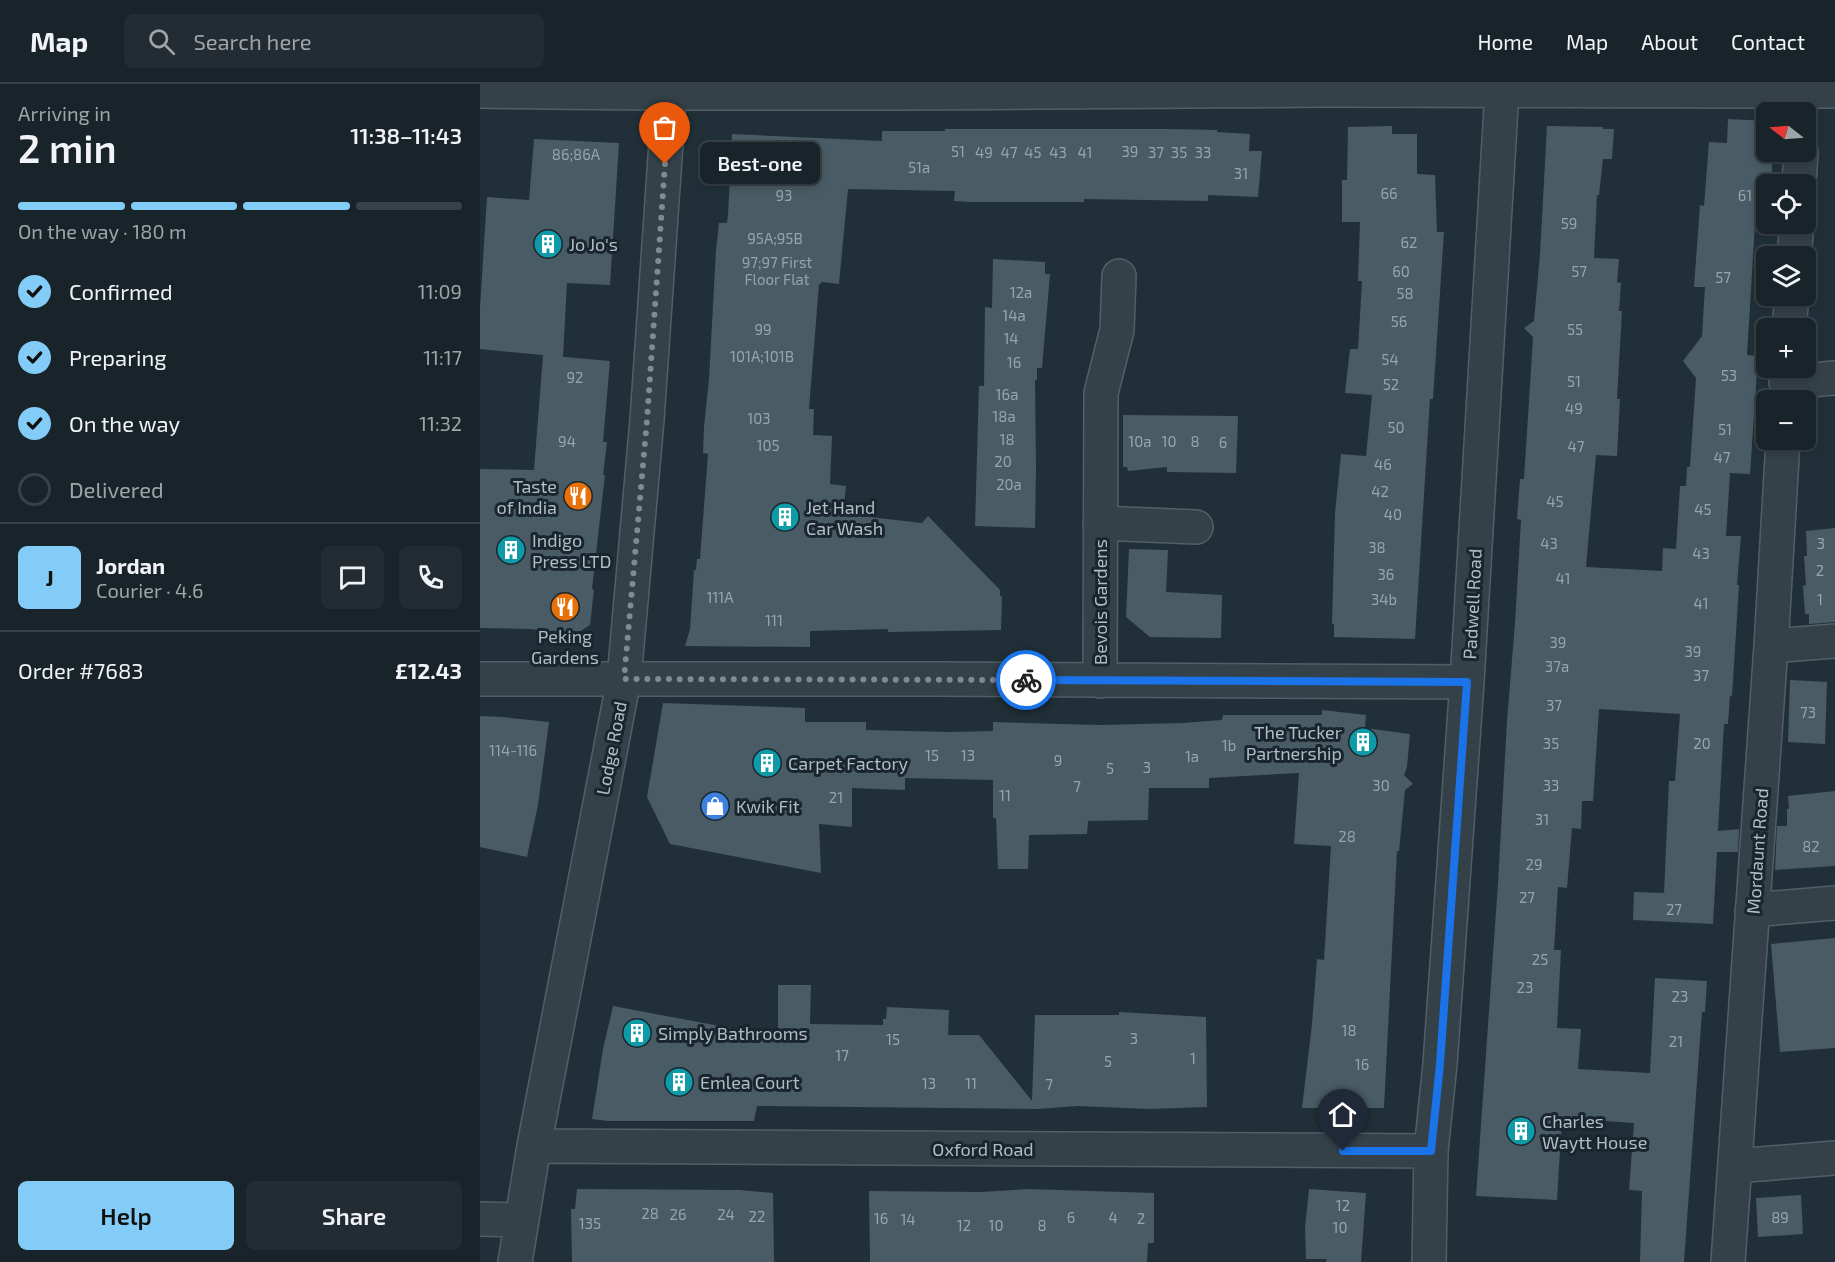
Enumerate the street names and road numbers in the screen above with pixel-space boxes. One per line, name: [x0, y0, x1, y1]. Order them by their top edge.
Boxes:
street label: Bevois Gardens: [1089, 539, 1111, 665]
street label: Padwell Road: [1458, 548, 1486, 660]
street label: Lodge Road: [591, 699, 631, 797]
street label: Mordaunt Road: [1742, 787, 1772, 915]
street label: Oxford Road: [932, 1138, 1034, 1160]

